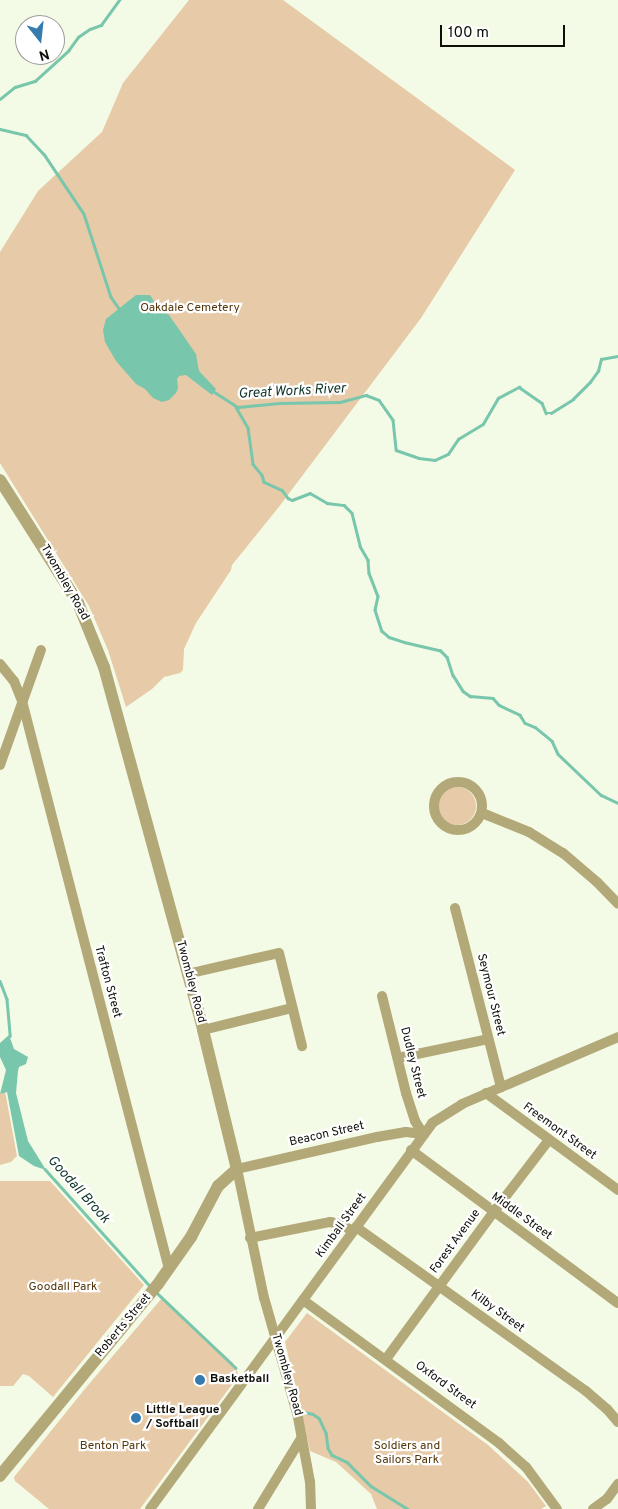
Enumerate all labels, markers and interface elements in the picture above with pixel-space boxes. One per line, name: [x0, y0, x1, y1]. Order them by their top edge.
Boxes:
north arrow: [15, 15, 65, 65]
scale bar: [443, 15, 568, 47]
text: 100 m: [448, 24, 489, 43]
text: N: [37, 44, 51, 63]
park label: Oakdale Cemetery: [140, 302, 240, 316]
water label: Great Works River: [238, 381, 346, 403]
street label: Twombley Road: [37, 543, 91, 623]
street label: Twombley Road: [172, 939, 208, 1025]
street label: Trafton Street: [90, 944, 124, 1020]
street label: Seymour Street: [473, 952, 507, 1038]
street label: Dudley Street: [396, 1026, 428, 1100]
street label: Freemont Street: [519, 1100, 599, 1164]
street label: Beacon Street: [288, 1119, 366, 1151]
water label: Goodall Brook: [43, 1153, 113, 1227]
street label: Middle Street: [488, 1190, 554, 1244]
street label: Kimball Street: [314, 1191, 370, 1261]
street label: Forest Avenue: [428, 1207, 484, 1277]
park label: Goodall Park: [29, 1281, 97, 1295]
street label: Kilby Street: [467, 1288, 527, 1336]
street label: Roberts Street: [93, 1291, 155, 1361]
street label: Twombley Road: [267, 1332, 305, 1418]
street label: Oxford Street: [412, 1359, 478, 1413]
place label: Basketball: [210, 1373, 269, 1387]
marker: Basketball: [194, 1374, 206, 1386]
place label: Little League / Softball: [146, 1404, 219, 1432]
marker: Little League / Softball: [130, 1412, 142, 1424]
park label: Benton Park: [80, 1440, 146, 1454]
park label: Soldiers and Sailors Park: [374, 1440, 440, 1468]

